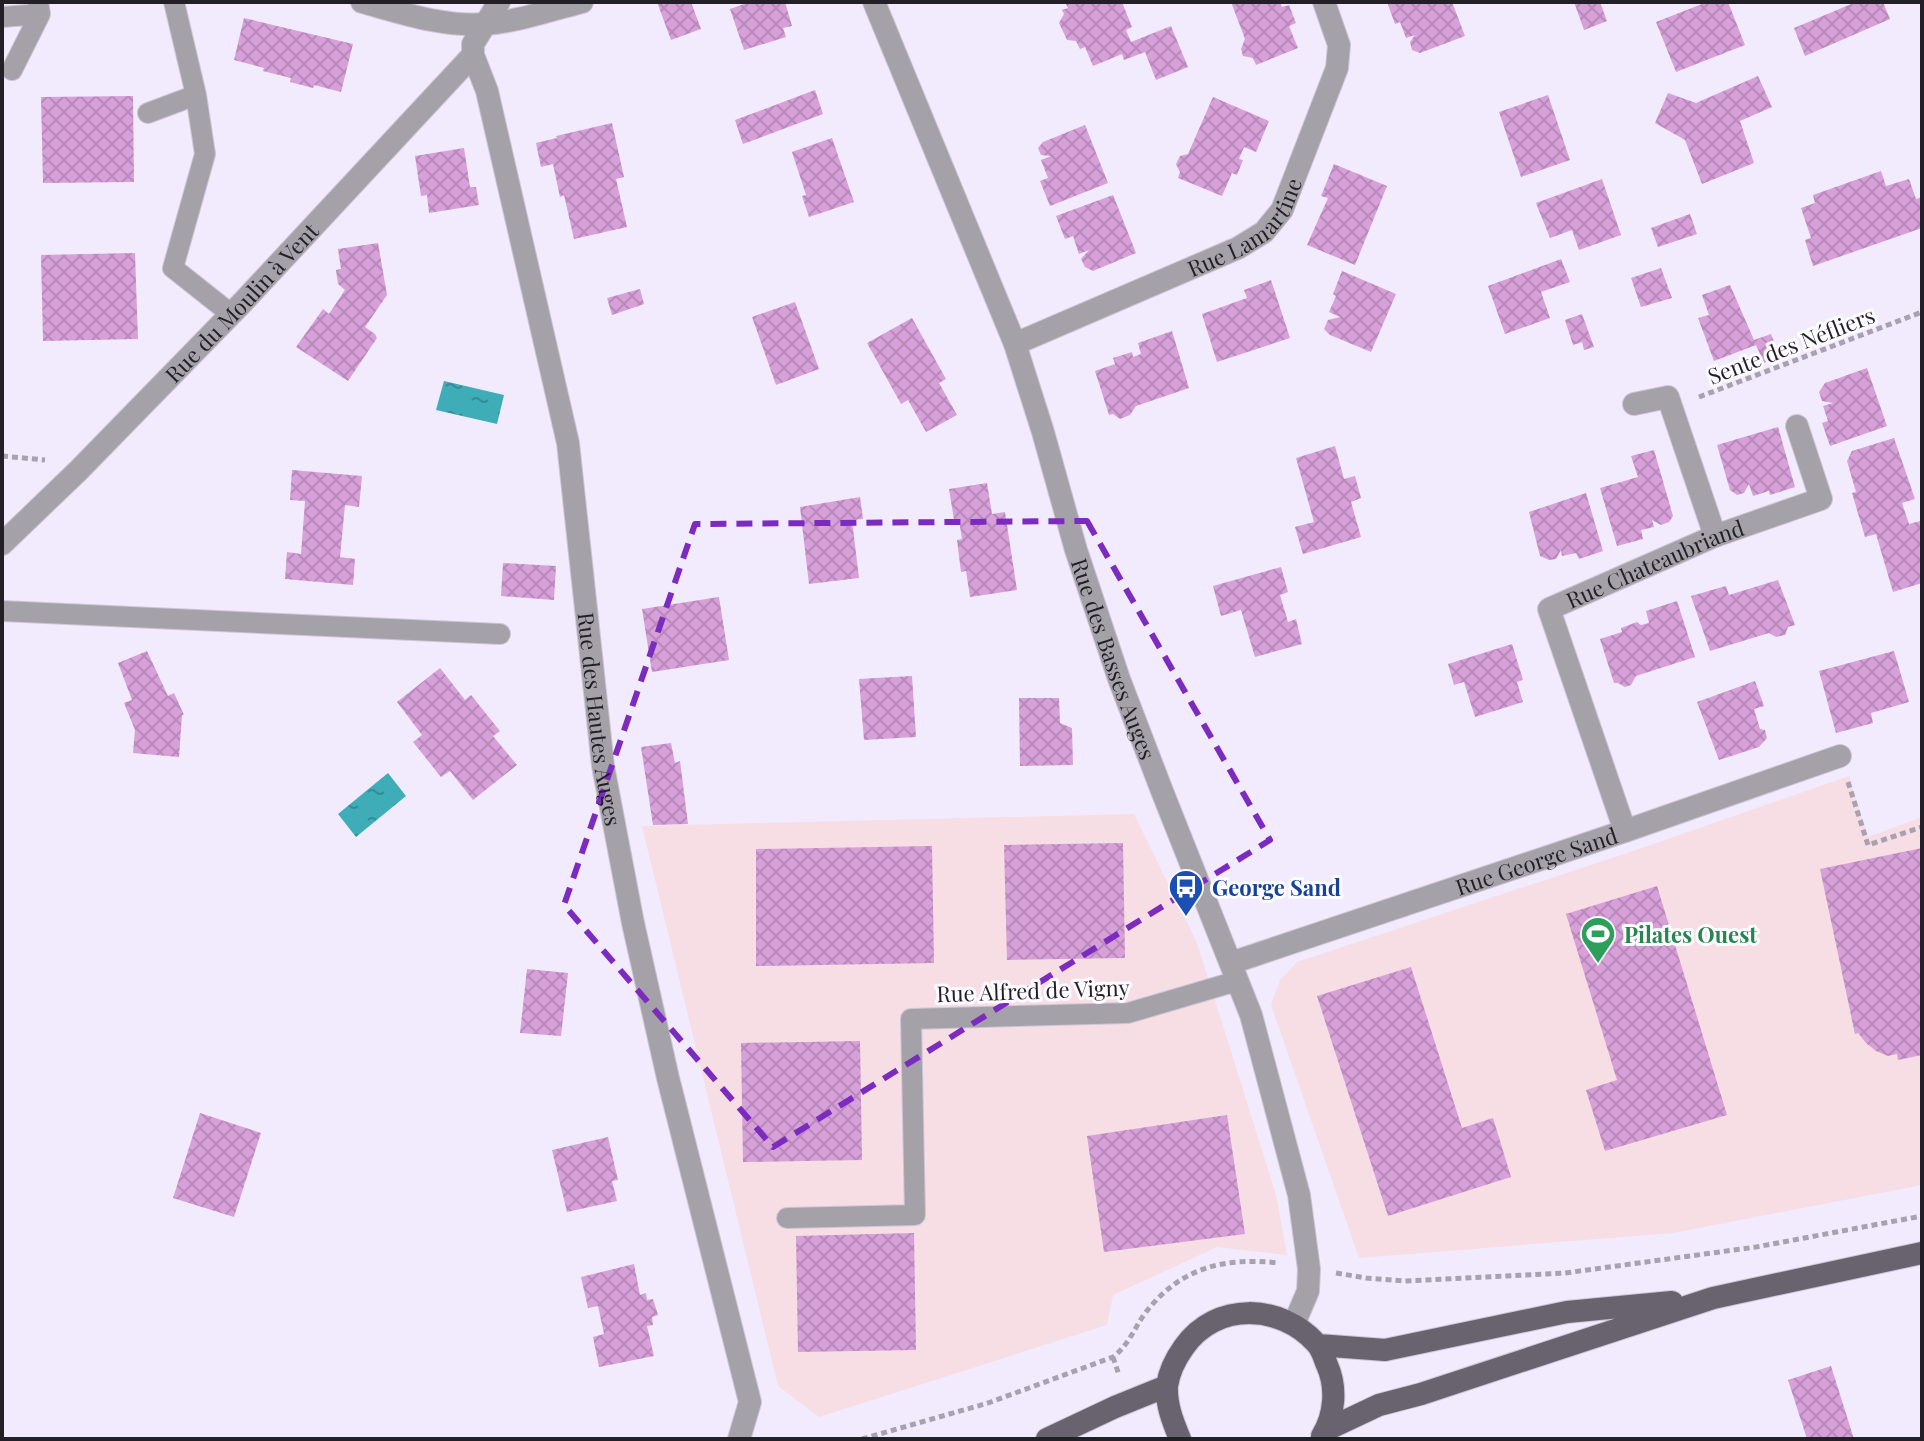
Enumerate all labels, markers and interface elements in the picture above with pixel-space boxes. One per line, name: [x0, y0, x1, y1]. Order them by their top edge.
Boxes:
street label: Rue Lamartine: [1182, 173, 1308, 283]
street label: Rue du Moulin à Vent: [158, 215, 325, 389]
street label: Sente des Néfliers: [1703, 299, 1879, 391]
street label: Rue Chateaubriand: [1561, 512, 1748, 615]
street label: Rue des Basses Auges: [1065, 554, 1163, 764]
street label: Rue des Hautes Auges: [571, 611, 629, 828]
street label: Rue George Sand: [1451, 820, 1621, 902]
bus stop icon: George Sand: [1167, 868, 1205, 918]
place label: George Sand: [1212, 872, 1341, 902]
sports icon: Pilates Ouest: [1579, 915, 1617, 965]
place label: Pilates Ouest: [1624, 919, 1757, 949]
street label: Rue Alfred de Vigny: [936, 972, 1130, 1008]

